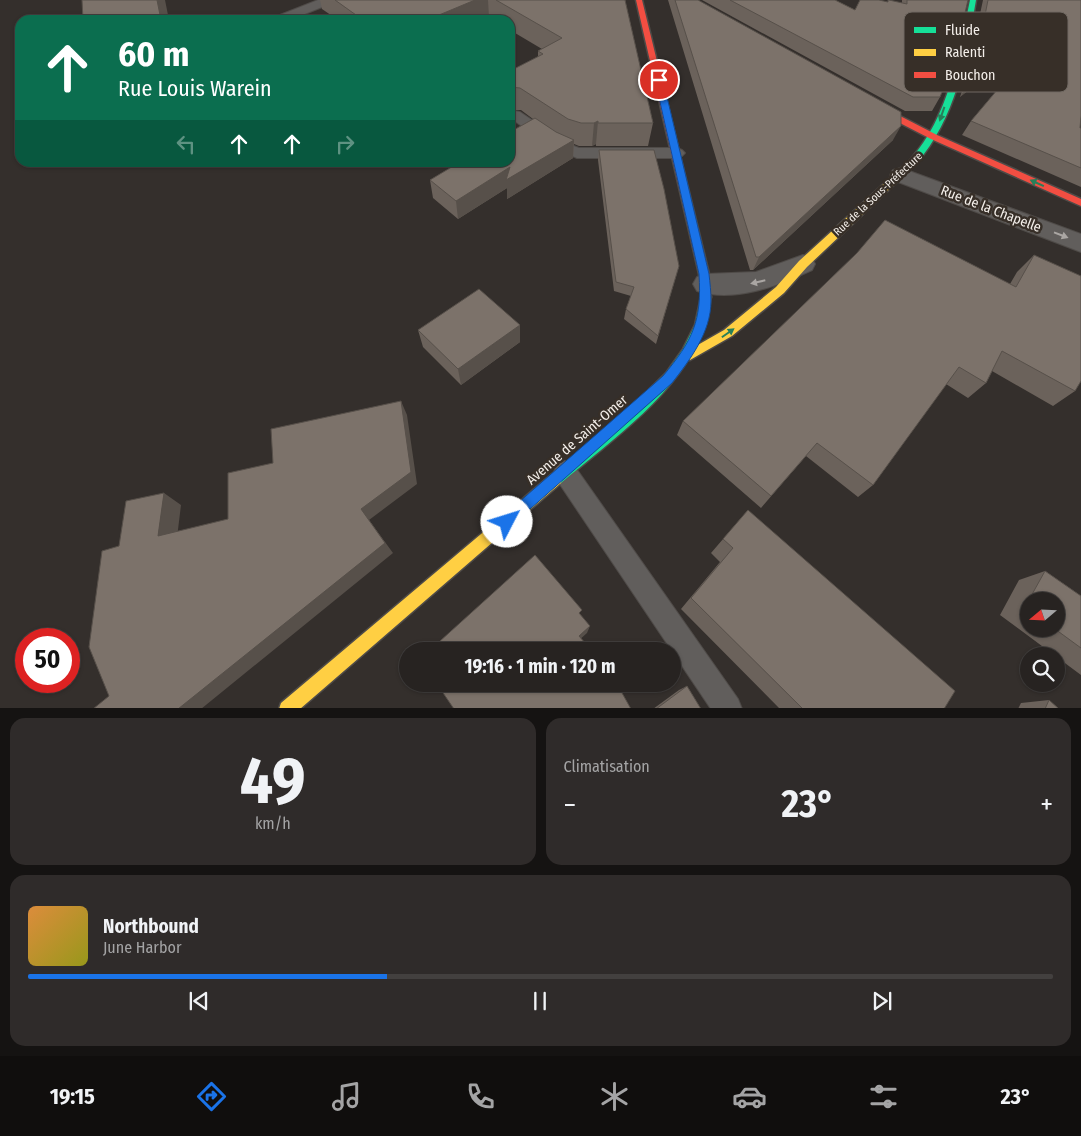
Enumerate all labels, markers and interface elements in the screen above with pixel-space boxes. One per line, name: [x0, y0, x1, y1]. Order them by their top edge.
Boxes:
legend: [904, 12, 1068, 92]
text: Fluide: [945, 22, 980, 39]
text: 60 m: [118, 33, 189, 75]
icon: ahead: [35, 35, 100, 100]
text: Ralenti: [945, 44, 985, 61]
pin: [638, 59, 680, 101]
icon: arrive: [645, 66, 673, 94]
text: Bouchon: [945, 67, 995, 84]
text: Rue Louis Warein: [118, 75, 272, 102]
one-way arrow: [938, 107, 945, 122]
icon: left: [172, 130, 200, 158]
icon: ahead: [225, 130, 253, 158]
icon: ahead: [278, 130, 306, 158]
icon: right: [331, 130, 359, 158]
street label: Rue de la Sous-Préfecture: [831, 150, 925, 238]
one-way arrow: [1029, 179, 1044, 187]
street label: Rue de la Chapelle: [938, 182, 1044, 236]
one-way arrow: [1054, 231, 1069, 239]
one-way arrow: [750, 278, 765, 286]
one-way arrow: [721, 328, 735, 338]
street label: Avenue de Saint-Omer: [523, 391, 631, 489]
position arrow: [480, 495, 532, 547]
north arrow: [1020, 592, 1065, 638]
map controls: [1020, 592, 1065, 692]
speed limit sign: 50: [15, 628, 80, 693]
button: search: [1020, 647, 1065, 692]
text: 19:16 · 1 min · 120 m: [464, 655, 616, 678]
text: 49: [240, 742, 306, 820]
text: Climatisation: [564, 757, 650, 776]
text: 23°: [782, 781, 835, 827]
text: −: [564, 788, 576, 821]
text: +: [1040, 788, 1053, 821]
text: km/h: [255, 814, 291, 833]
text: Northbound: [103, 915, 199, 938]
text: June Harbor: [103, 938, 181, 957]
icon: previous: [185, 987, 213, 1015]
icon: pause: [526, 987, 554, 1015]
icon: next: [868, 987, 896, 1015]
icon: directions: [194, 1079, 229, 1114]
icon: music: [329, 1079, 364, 1114]
icon: phone: [463, 1079, 498, 1114]
icon: climate: [597, 1079, 632, 1114]
icon: car: [732, 1079, 767, 1114]
icon: filters: [866, 1079, 901, 1114]
text: 19:15: [50, 1083, 95, 1110]
text: 23°: [1000, 1083, 1031, 1110]

